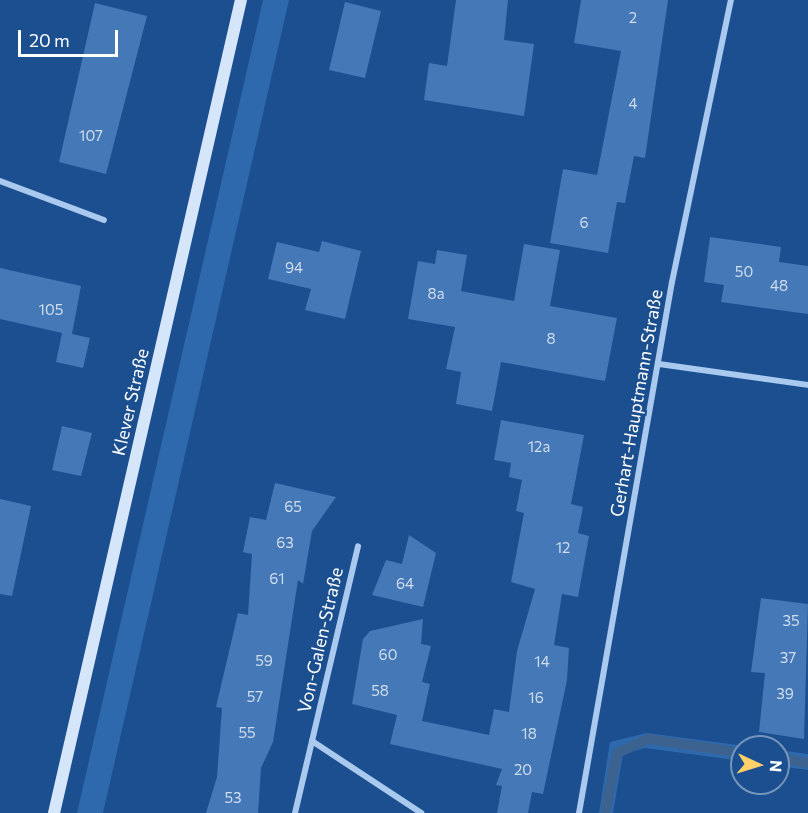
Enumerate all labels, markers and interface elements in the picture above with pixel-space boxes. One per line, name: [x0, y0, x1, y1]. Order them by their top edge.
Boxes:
house number: 2: [629, 9, 637, 27]
scale bar: [21, 18, 122, 56]
text: 20 m: [29, 29, 70, 51]
house number: 4: [629, 95, 637, 113]
house number: 107: [79, 127, 103, 145]
house number: 6: [579, 214, 589, 232]
house number: 94: [285, 259, 303, 277]
house number: 50: [735, 263, 753, 281]
house number: 48: [770, 277, 788, 295]
house number: 8a: [428, 285, 444, 303]
street label: Gerhart-Hauptmann-Straße: [605, 288, 667, 518]
house number: 105: [39, 301, 63, 319]
house number: 8: [546, 330, 556, 348]
street label: Klever Straße: [107, 346, 153, 458]
house number: 12a: [528, 438, 550, 456]
house number: 65: [284, 498, 302, 516]
house number: 63: [276, 534, 294, 552]
house number: 12: [556, 539, 570, 557]
street label: Von-Galen-Straße: [293, 565, 347, 715]
house number: 61: [269, 570, 285, 588]
house number: 64: [396, 575, 414, 593]
house number: 35: [782, 612, 800, 630]
house number: 60: [379, 646, 397, 664]
house number: 37: [780, 649, 796, 667]
house number: 59: [255, 652, 273, 670]
house number: 14: [534, 653, 550, 671]
house number: 58: [371, 682, 389, 700]
house number: 39: [776, 685, 794, 703]
house number: 57: [247, 688, 263, 706]
house number: 16: [528, 689, 544, 707]
house number: 55: [238, 724, 256, 742]
house number: 18: [521, 725, 537, 743]
north arrow: [730, 735, 790, 795]
text: N: [767, 760, 786, 773]
house number: 20: [514, 761, 532, 779]
house number: 53: [224, 789, 242, 807]

